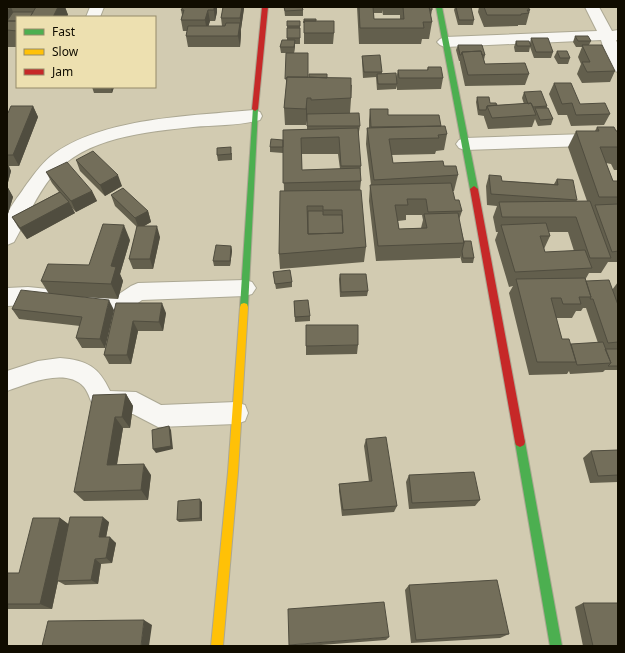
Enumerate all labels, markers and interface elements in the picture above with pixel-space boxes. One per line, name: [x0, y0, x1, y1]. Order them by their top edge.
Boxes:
legend: [16, 16, 156, 88]
text: Fast: [52, 23, 76, 40]
text: Slow: [52, 43, 79, 60]
text: Jam: [51, 63, 73, 80]

